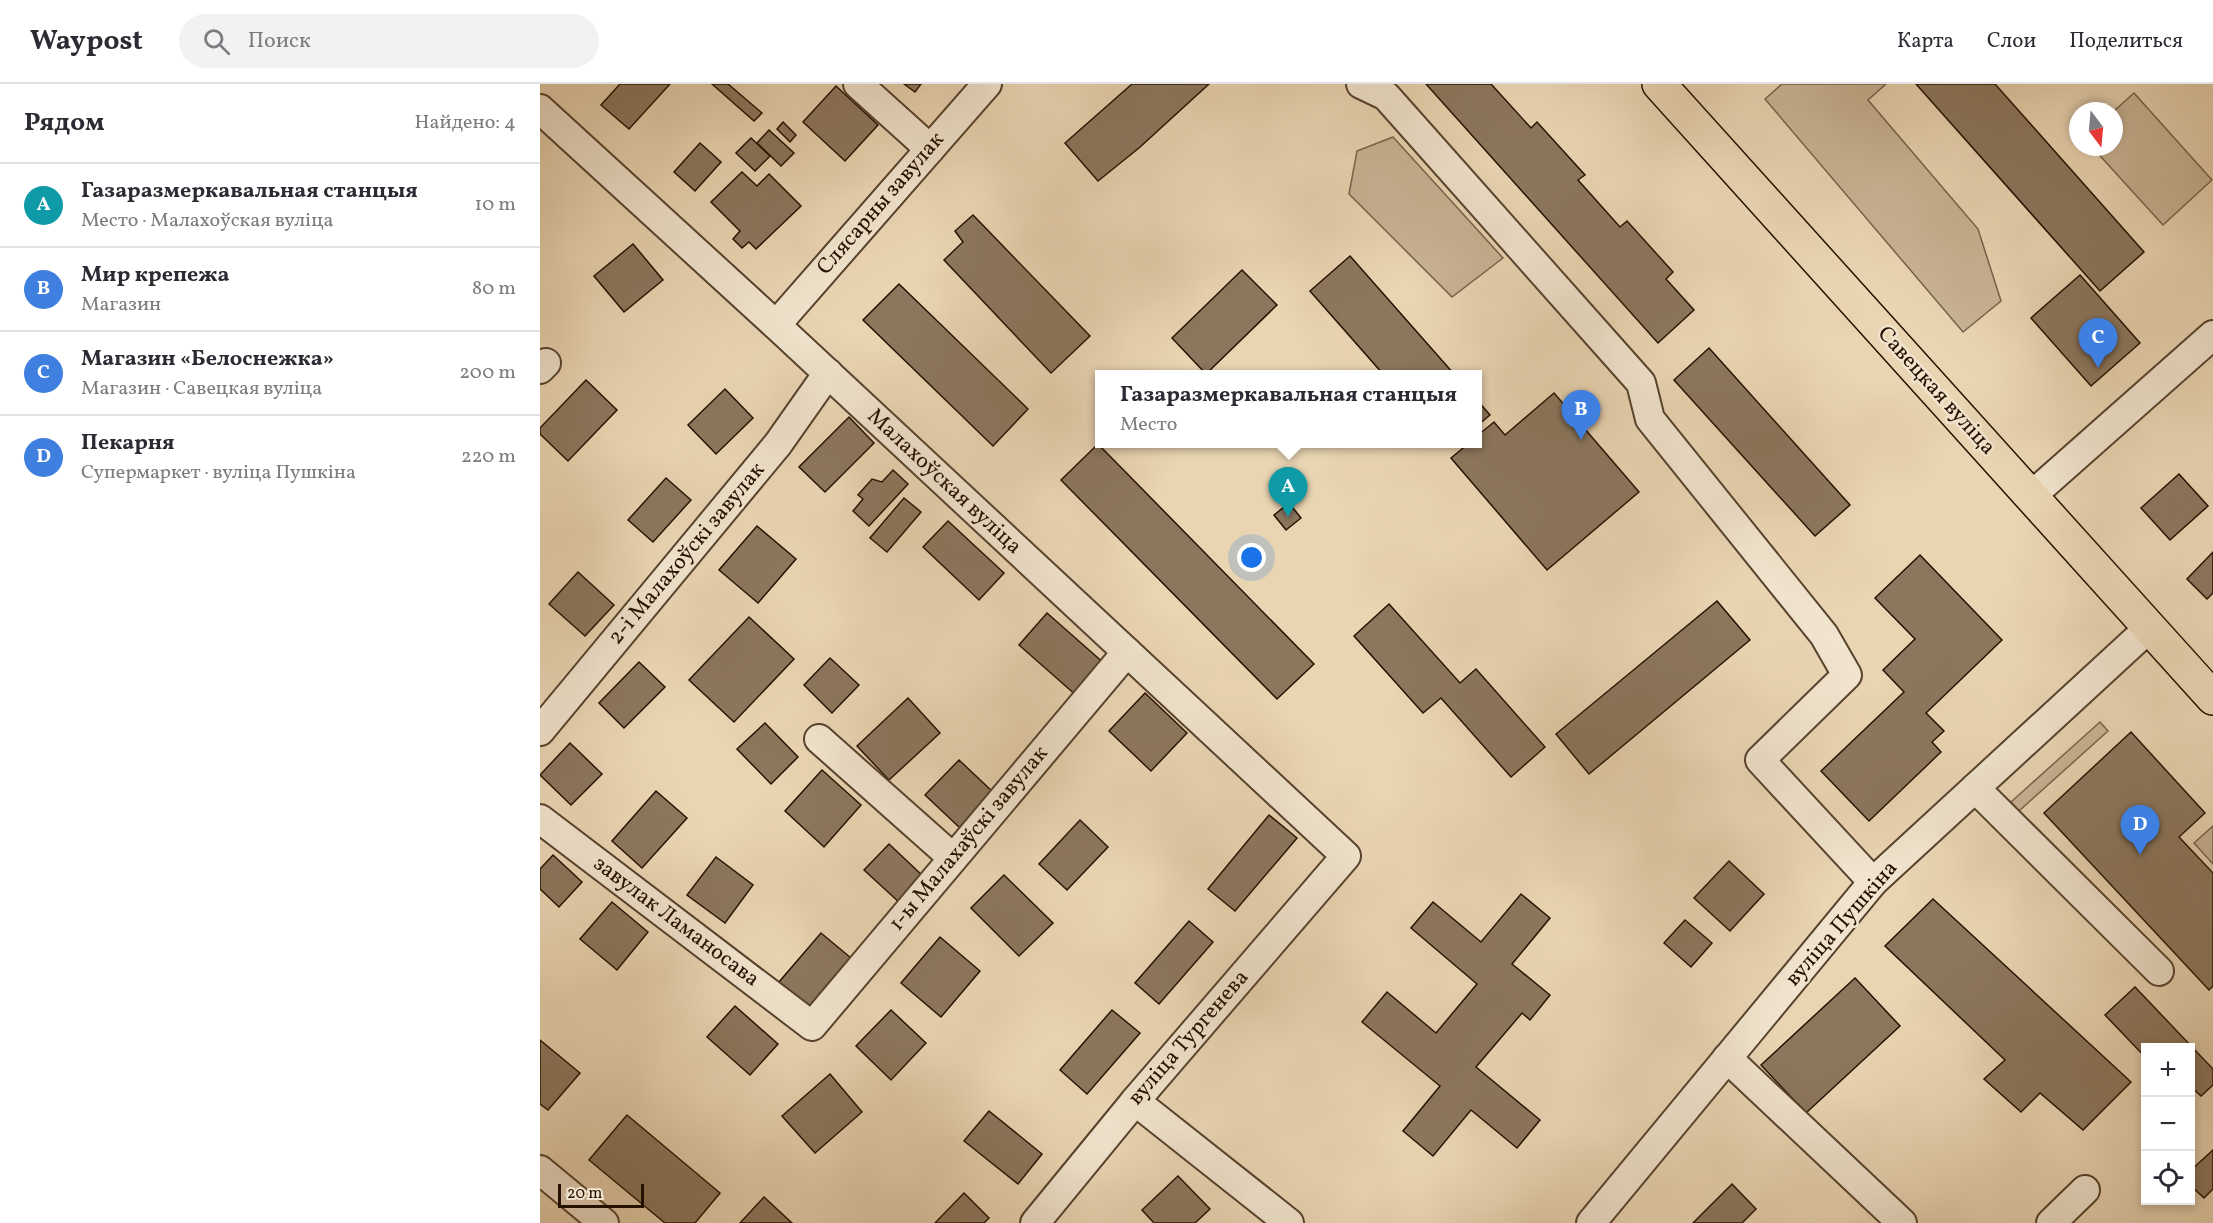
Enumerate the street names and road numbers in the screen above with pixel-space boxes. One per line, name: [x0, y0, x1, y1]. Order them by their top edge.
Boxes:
street label: Слясарны завулак: [810, 125, 952, 282]
street label: Савецкая вуліца: [1870, 320, 2002, 462]
street label: Малахоўская вуліца: [860, 402, 1028, 562]
street label: 2-і Малахоўскі завулак: [601, 456, 773, 652]
street label: 1-ы Малахаўскі завулак: [882, 739, 1056, 938]
street label: завулак Ламаносава: [586, 849, 766, 995]
street label: вуліца Пушкіна: [1779, 854, 1905, 994]
street label: вуліца Тургенева: [1121, 963, 1257, 1113]

